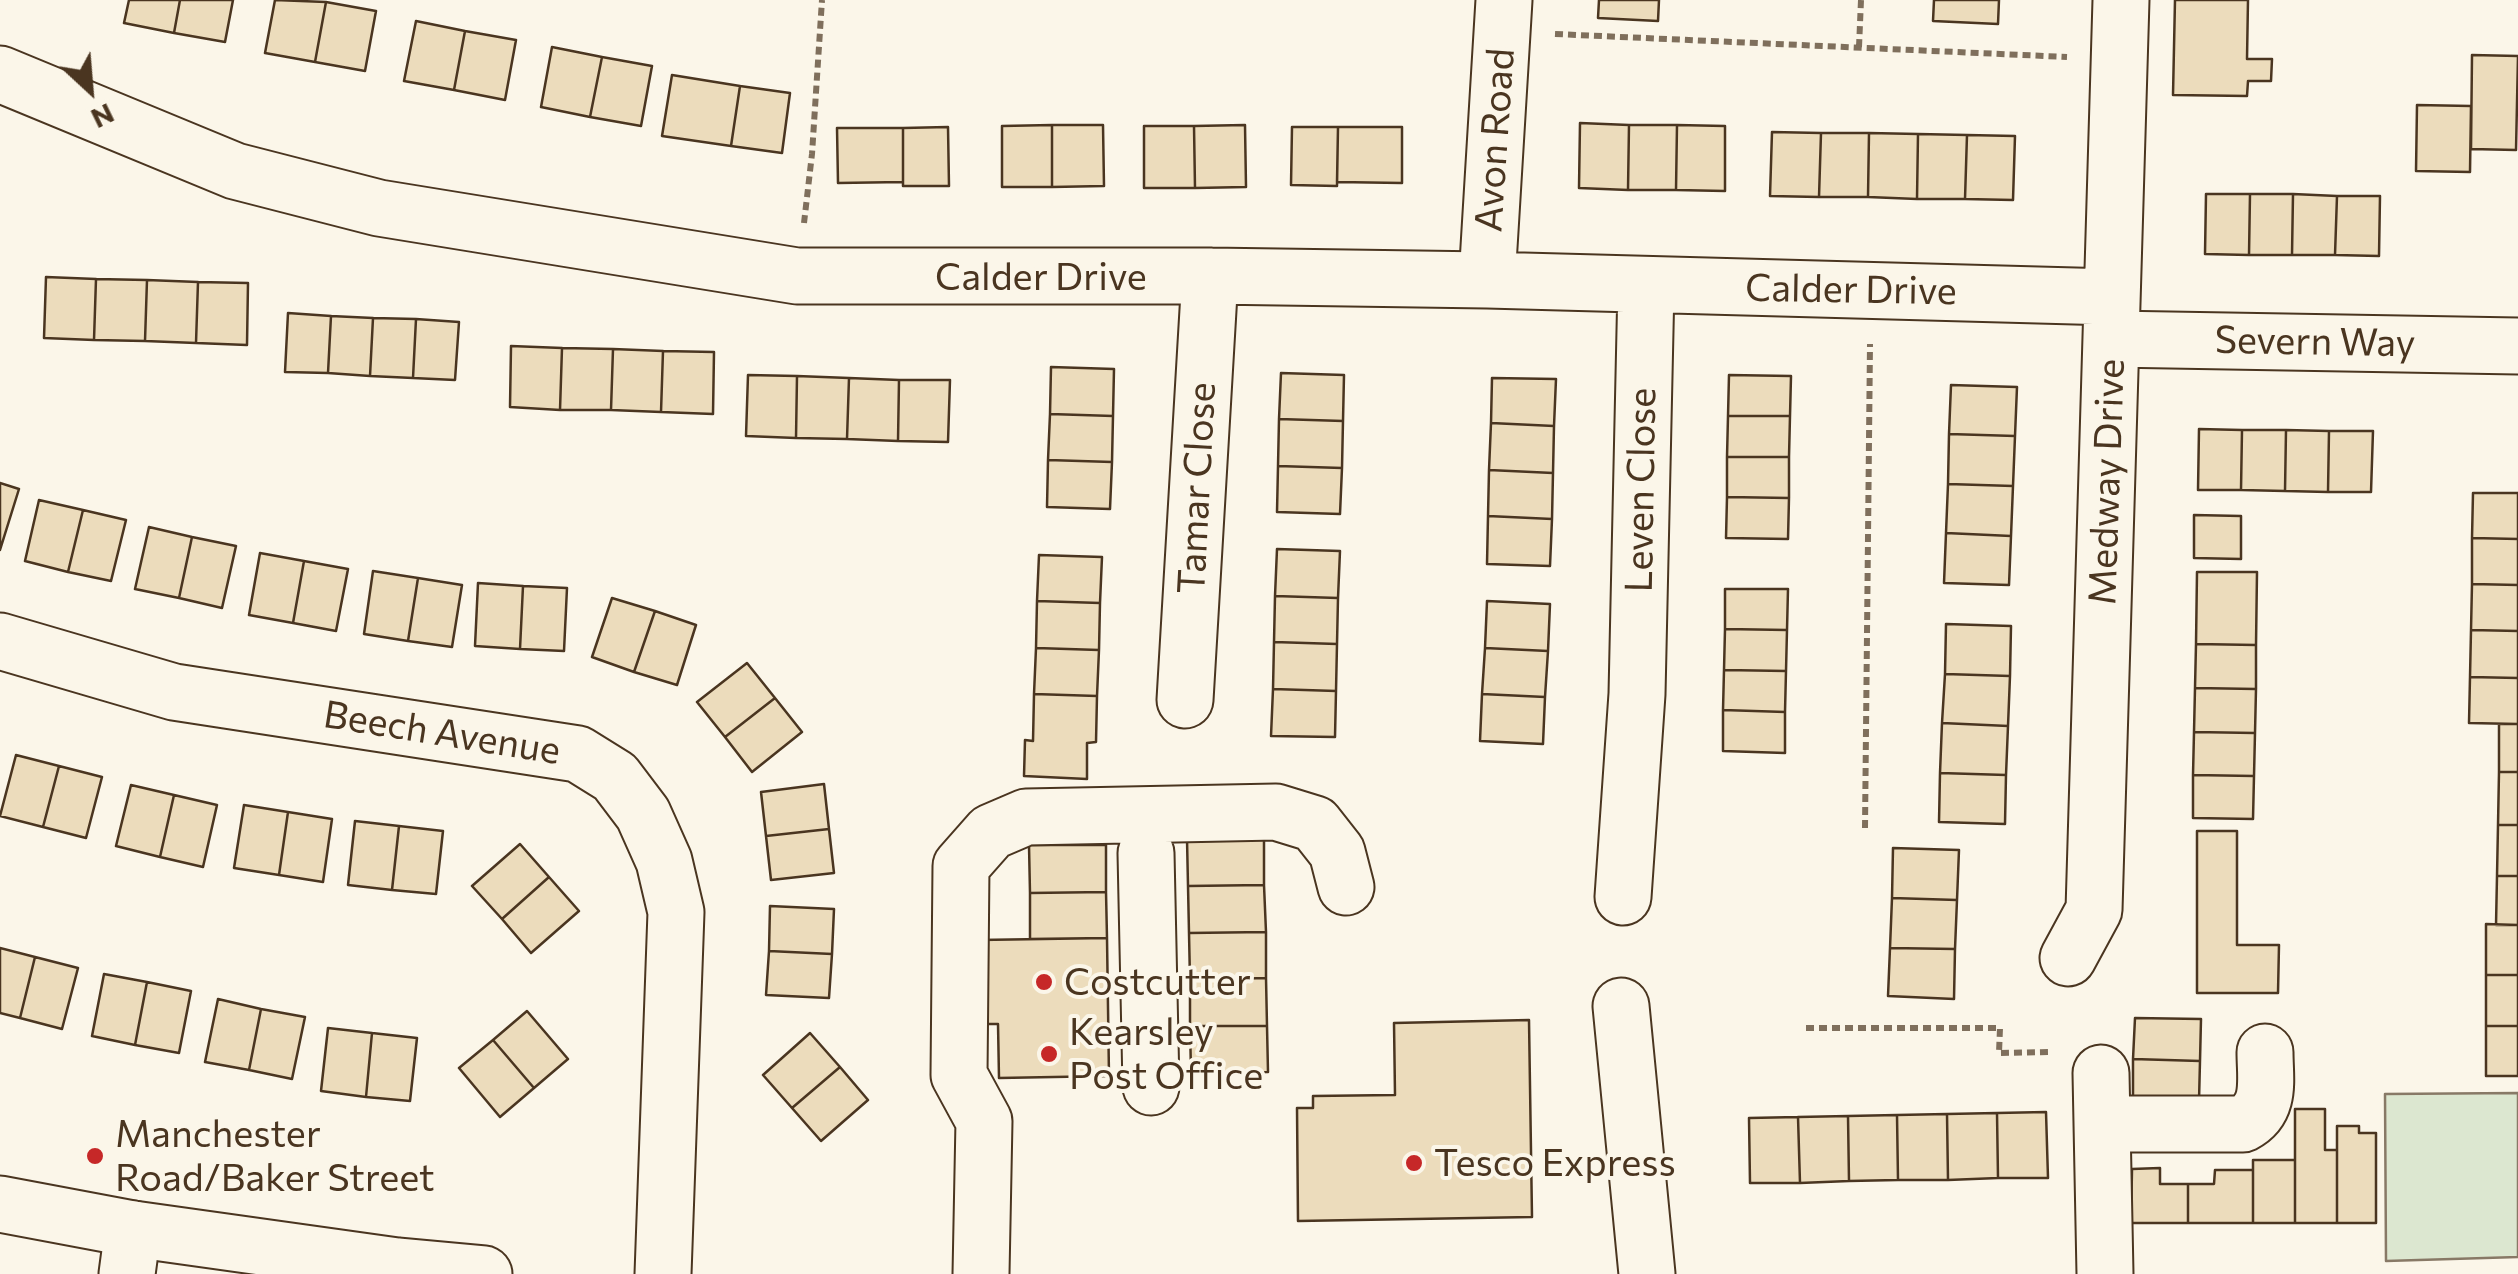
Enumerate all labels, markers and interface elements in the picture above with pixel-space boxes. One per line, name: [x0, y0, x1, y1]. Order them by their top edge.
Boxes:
north arrow: [40, 40, 140, 140]
street label: Avon Road: [1466, 47, 1524, 233]
text: N: [86, 97, 120, 137]
street label: Calder Drive: [935, 254, 1147, 300]
street label: Calder Drive: [1745, 265, 1957, 315]
street label: Severn Way: [2214, 317, 2416, 367]
street label: Medway Drive: [2080, 358, 2134, 606]
street label: Tamar Close: [1169, 381, 1225, 595]
street label: Leven Close: [1616, 387, 1666, 593]
street label: Beech Avenue: [320, 692, 564, 774]
place label: Costcutter: [1064, 959, 1251, 1005]
marker: Costcutter: [1033, 971, 1055, 993]
place label: Kearsley Post Office: [1069, 1009, 1263, 1098]
marker: Kearsley Post Office: [1038, 1043, 1060, 1065]
place label: Manchester Road/Baker Street: [115, 1111, 435, 1200]
place label: Tesco Express: [1434, 1140, 1676, 1186]
marker: Manchester Road/Baker Street: [84, 1145, 106, 1167]
marker: Tesco Express: [1403, 1152, 1425, 1174]

